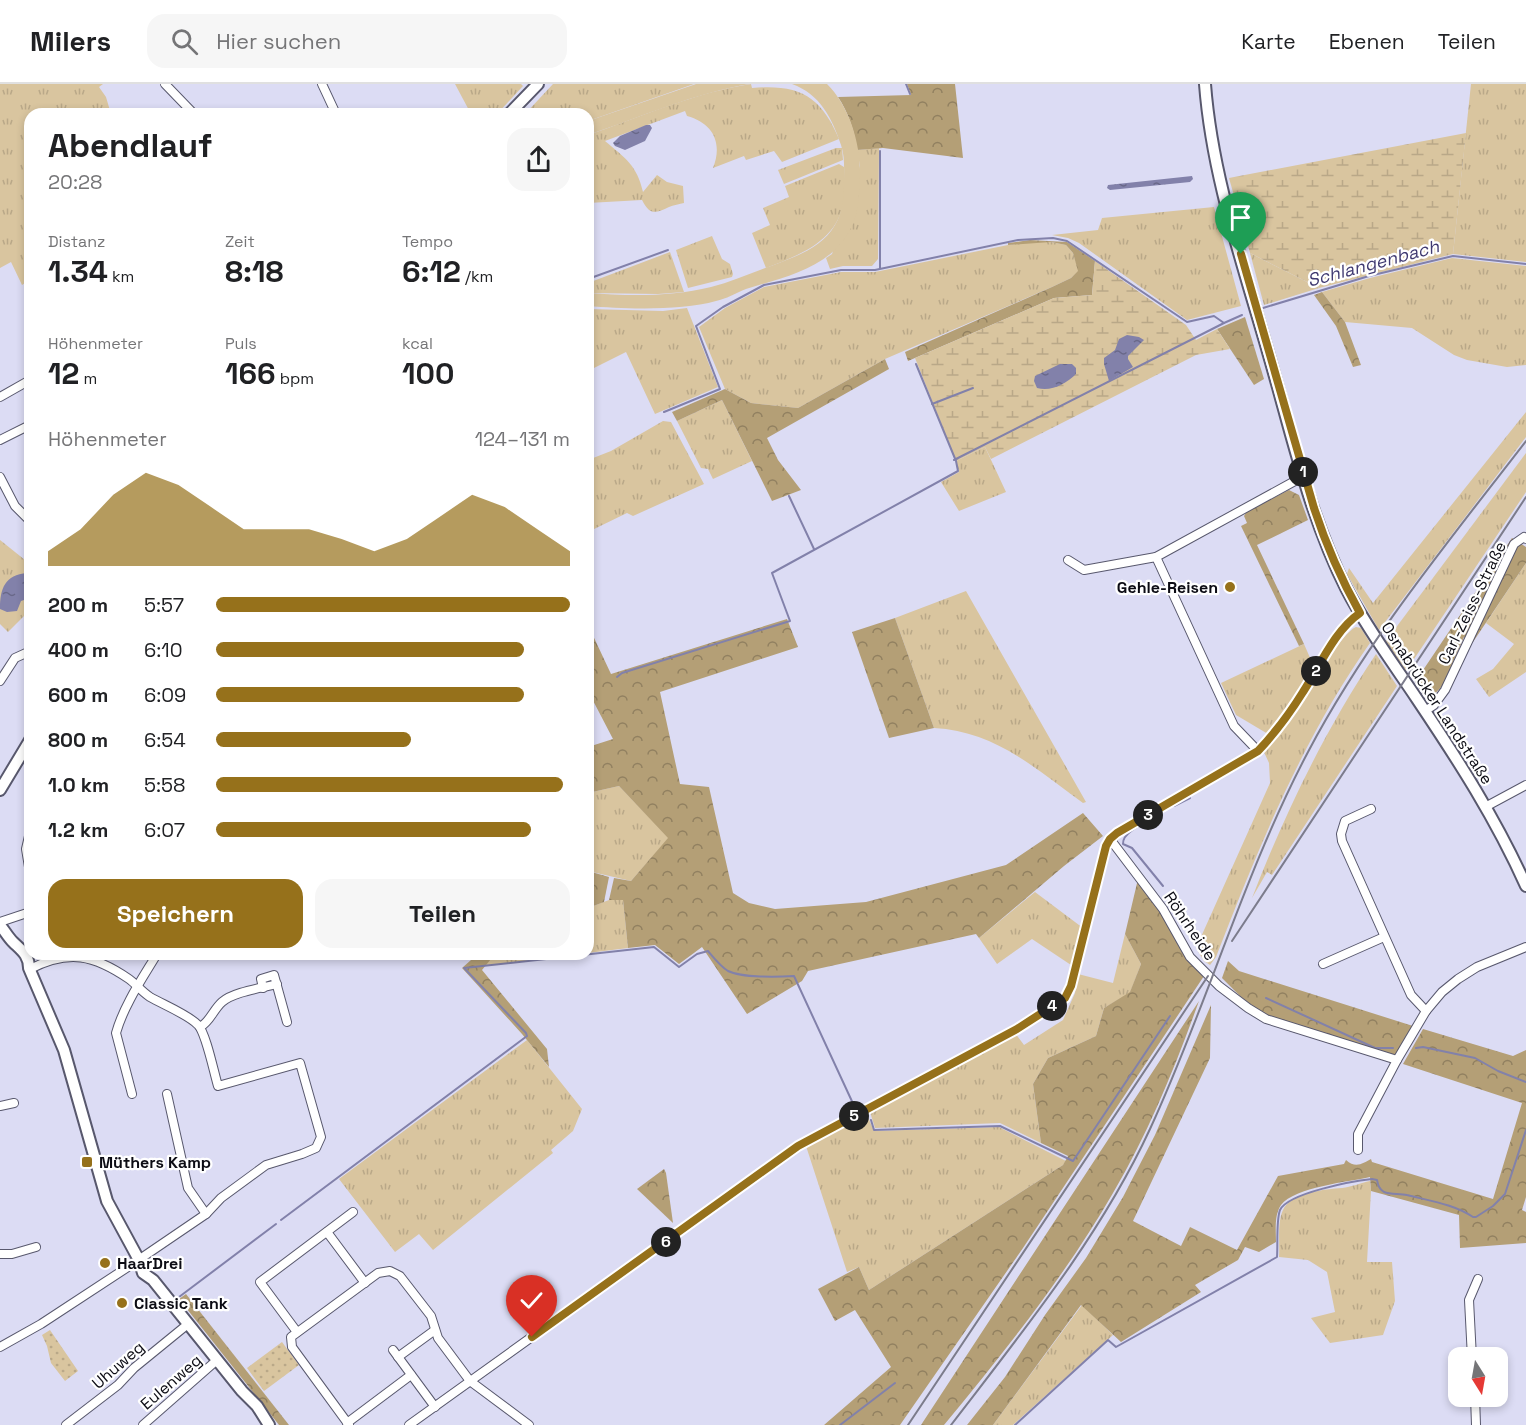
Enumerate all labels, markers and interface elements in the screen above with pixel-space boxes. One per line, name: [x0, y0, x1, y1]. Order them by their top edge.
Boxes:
search box: [147, 14, 567, 68]
text: Milers: [30, 23, 111, 59]
icon: search: [168, 25, 201, 58]
text: Hier suchen: [216, 27, 341, 55]
text: Karte: [1241, 28, 1296, 55]
text: Ebenen: [1329, 28, 1405, 55]
text: Teilen: [1438, 28, 1496, 55]
text: Abendlauf: [48, 125, 213, 167]
button: share: [507, 128, 570, 191]
text: 20:28: [48, 169, 102, 195]
pin: [1215, 192, 1266, 254]
icon: arrive: [1224, 201, 1257, 234]
text: Distanz: [48, 231, 105, 252]
text: Zeit: [225, 231, 255, 252]
text: Tempo: [402, 231, 453, 252]
water label: Schlangenbach: [1305, 234, 1442, 292]
text: 1.34: [48, 252, 108, 291]
text: 8:18: [225, 252, 284, 291]
text: 6:12: [402, 252, 461, 291]
text: km: [108, 266, 134, 287]
text: /km: [461, 266, 493, 287]
text: Höhenmeter: [48, 333, 143, 354]
text: Puls: [225, 333, 257, 354]
text: kcal: [402, 333, 433, 354]
text: 12: [48, 354, 79, 393]
text: 166: [225, 354, 276, 393]
text: 100: [402, 354, 454, 393]
text: m: [79, 368, 97, 389]
text: bpm: [276, 368, 314, 389]
text: Höhenmeter: [48, 426, 167, 452]
text: 124–131 m: [475, 426, 570, 452]
pin: 1: [1288, 457, 1318, 487]
text: 1: [1299, 461, 1307, 482]
street label: Carl-Zeiss-Straße: [1433, 538, 1511, 668]
place label: Gehle-Reisen: [1117, 577, 1218, 598]
marker: Gehle-Reisen: [1223, 580, 1237, 594]
text: 200 m: [48, 592, 108, 618]
text: 5:57: [144, 592, 184, 618]
street label: Osnabrücker Landstraße: [1377, 618, 1497, 788]
text: 400 m: [48, 637, 109, 663]
text: 6:10: [144, 637, 182, 663]
pin: 2: [1301, 656, 1331, 686]
text: 2: [1311, 660, 1321, 681]
text: 600 m: [48, 682, 108, 708]
text: 6:09: [144, 682, 186, 708]
text: 800 m: [48, 727, 108, 753]
text: 6:54: [144, 727, 186, 753]
text: 1.0 km: [48, 772, 109, 798]
text: 5:58: [144, 772, 185, 798]
pin: 3: [1133, 800, 1163, 830]
text: 3: [1143, 804, 1153, 825]
text: 1.2 km: [48, 817, 108, 843]
text: 6:07: [144, 817, 185, 843]
button: Speichern: [48, 879, 303, 948]
button: Teilen: [315, 879, 570, 948]
street label: Röhrheide: [1159, 887, 1221, 965]
pin: 4: [1037, 991, 1067, 1021]
text: 4: [1047, 995, 1057, 1016]
pin: 5: [839, 1101, 869, 1131]
text: 5: [849, 1105, 859, 1126]
place label: Müthers Kamp: [99, 1152, 211, 1173]
marker: Müthers Kamp: [80, 1155, 94, 1169]
pin: 6: [651, 1227, 681, 1257]
text: 6: [661, 1231, 671, 1252]
place label: HaarDrei: [117, 1253, 183, 1274]
marker: HaarDrei: [98, 1256, 112, 1270]
pin: [506, 1275, 557, 1337]
icon: check: [515, 1284, 548, 1317]
place label: Classic Tank: [134, 1293, 228, 1314]
marker: Classic Tank: [115, 1296, 129, 1310]
street label: Uhuweg: [88, 1337, 148, 1393]
north arrow: [1448, 1347, 1508, 1407]
map controls: [1448, 1347, 1508, 1407]
street label: Eulenweg: [136, 1350, 206, 1414]

